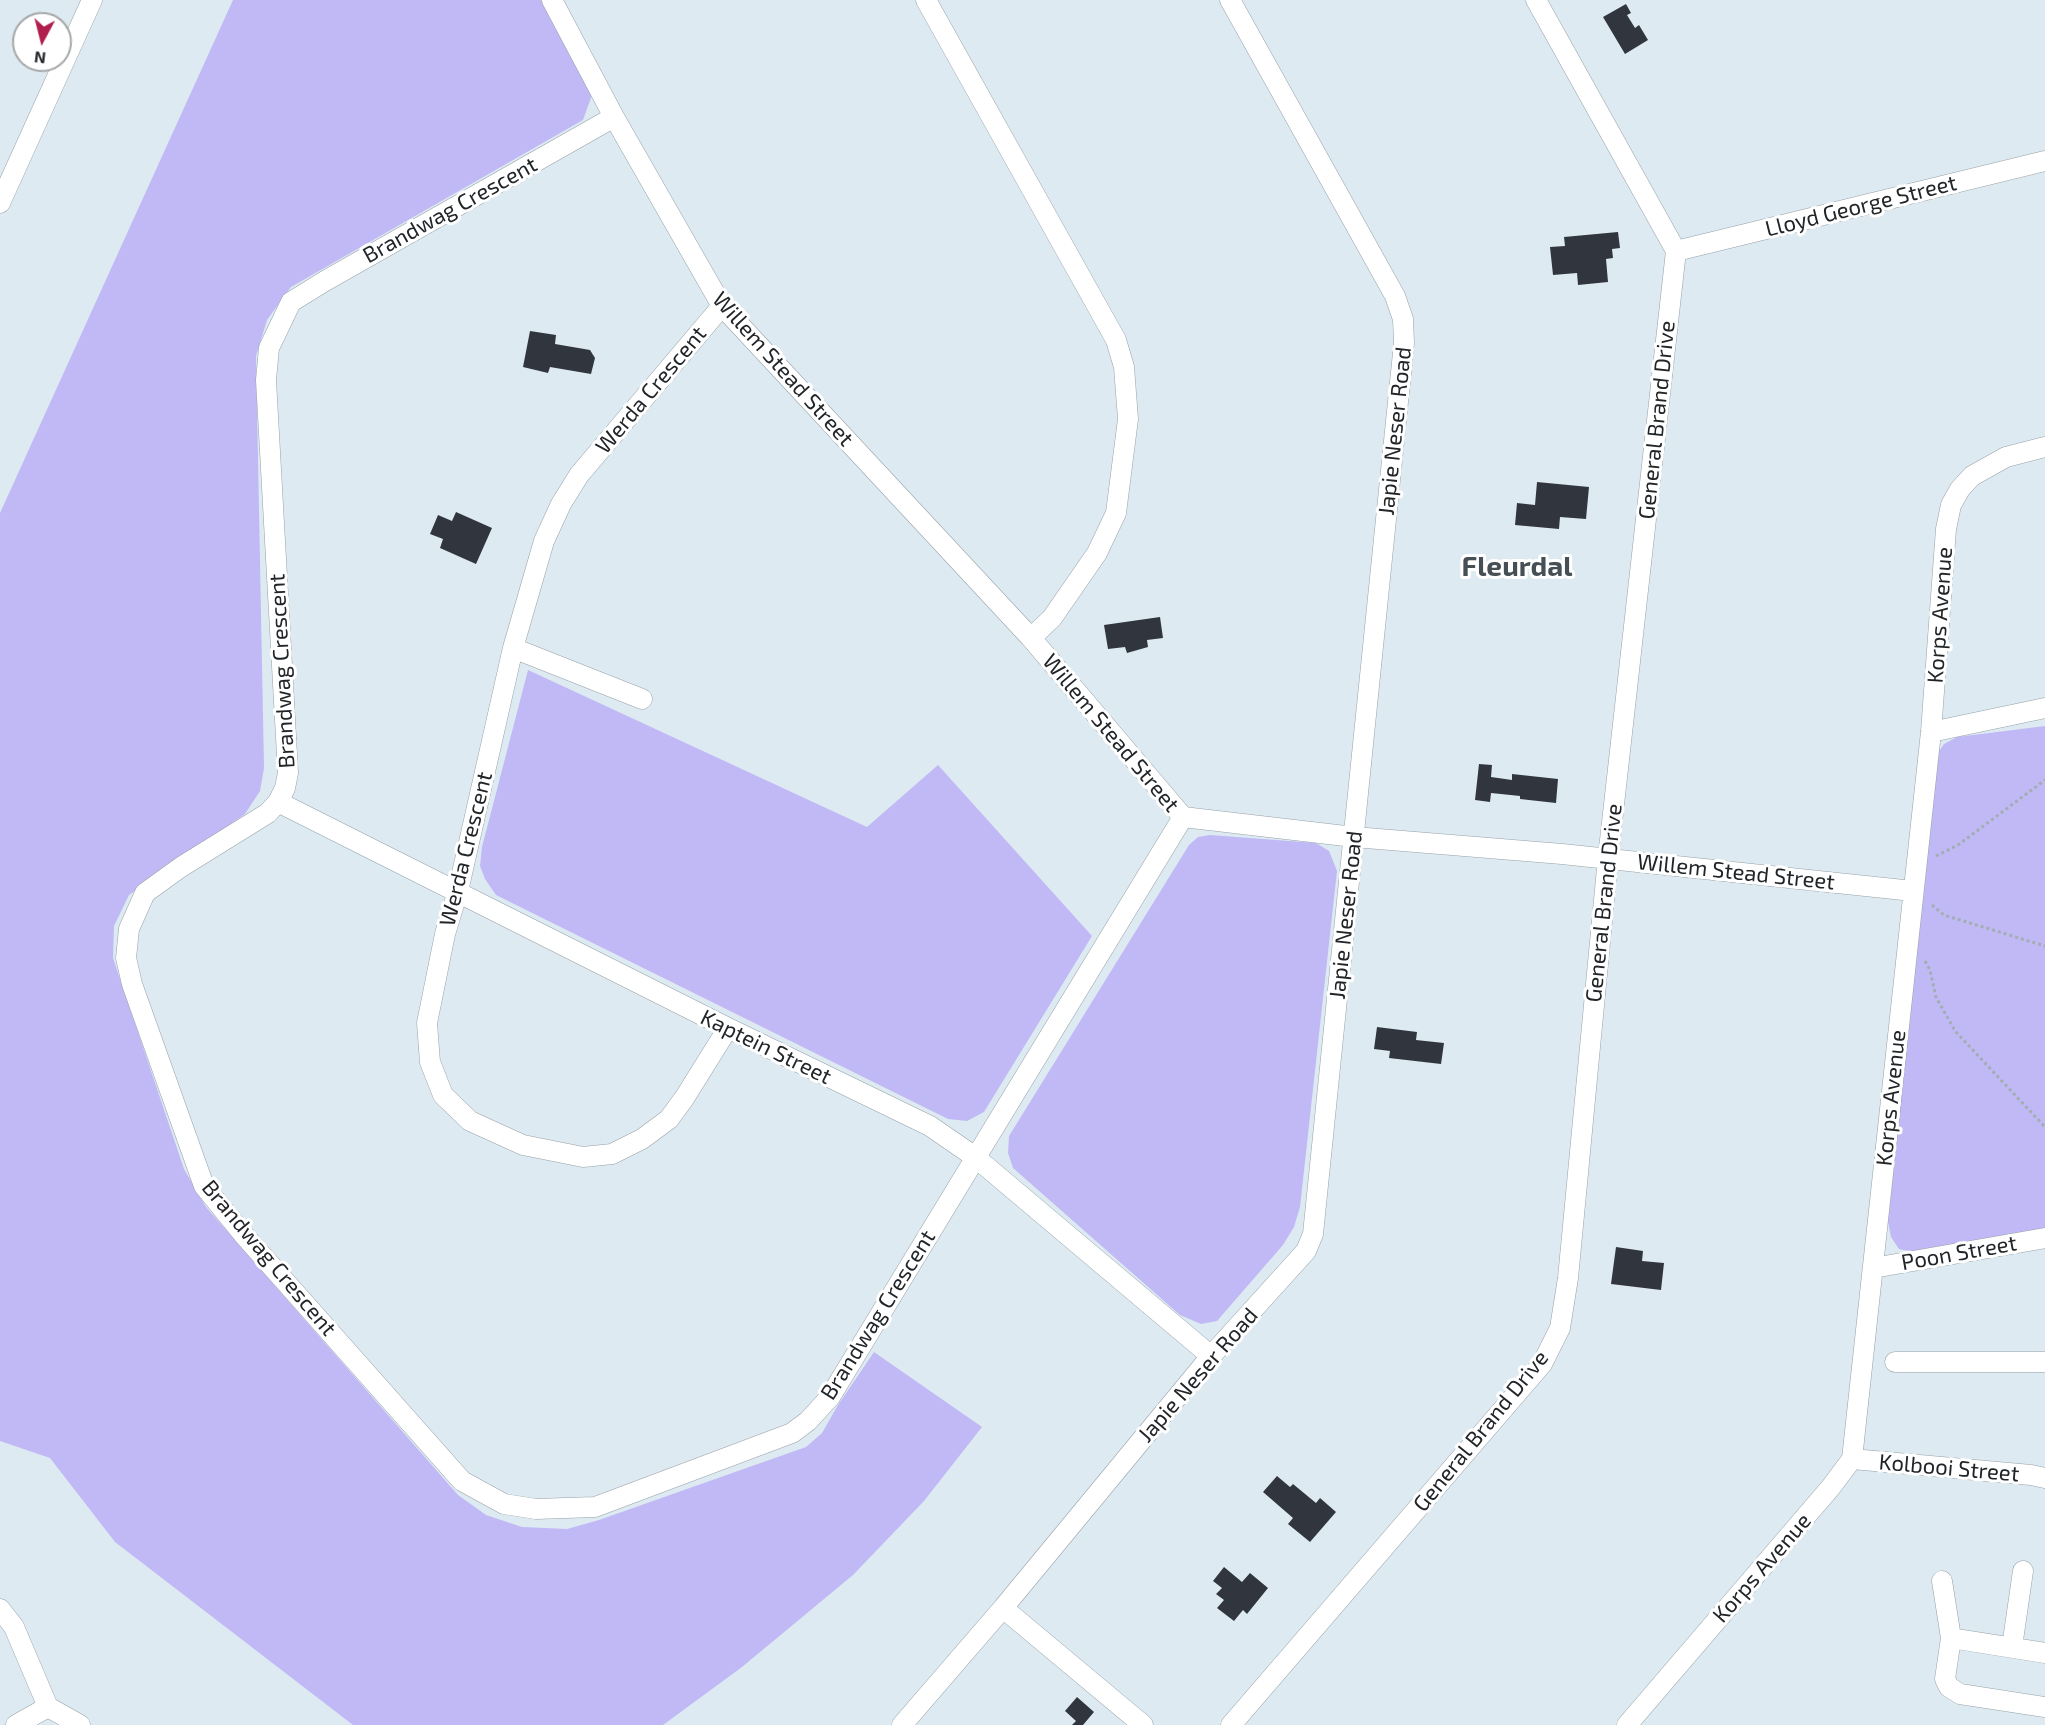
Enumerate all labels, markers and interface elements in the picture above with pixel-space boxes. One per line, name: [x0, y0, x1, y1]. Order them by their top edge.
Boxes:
north arrow: [12, 12, 72, 72]
text: N: [33, 48, 47, 69]
street label: Brandwag Crescent: [358, 151, 542, 269]
street label: Lloyd George Street: [1763, 169, 1959, 243]
street label: Willem Stead Street: [707, 286, 859, 452]
street label: General Brand Drive: [1633, 319, 1681, 521]
street label: Werda Crescent: [590, 321, 712, 459]
street label: Japie Neser Road: [1373, 345, 1417, 517]
street label: Korps Avenue: [1922, 546, 1958, 684]
district label: Fleurdal: [1462, 550, 1572, 584]
street label: Brandwag Crescent: [264, 573, 300, 769]
street label: Willem Stead Street: [1037, 648, 1185, 818]
street label: Werda Crescent: [434, 769, 498, 929]
street label: General Brand Drive: [1580, 802, 1628, 1004]
street label: Japie Neser Road: [1324, 829, 1368, 1001]
street label: Willem Stead Street: [1636, 848, 1836, 896]
street label: Kaptein Street: [696, 1004, 836, 1090]
street label: Korps Avenue: [1871, 1029, 1911, 1167]
street label: Brandwag Crescent: [196, 1175, 342, 1341]
street label: Brandwag Crescent: [815, 1225, 941, 1405]
street label: Poon Street: [1899, 1230, 2019, 1276]
street label: Japie Neser Road: [1133, 1302, 1263, 1448]
street label: General Brand Drive: [1408, 1345, 1554, 1517]
street label: Kolbooi Street: [1878, 1449, 2020, 1487]
street label: Korps Avenue: [1707, 1508, 1817, 1628]

